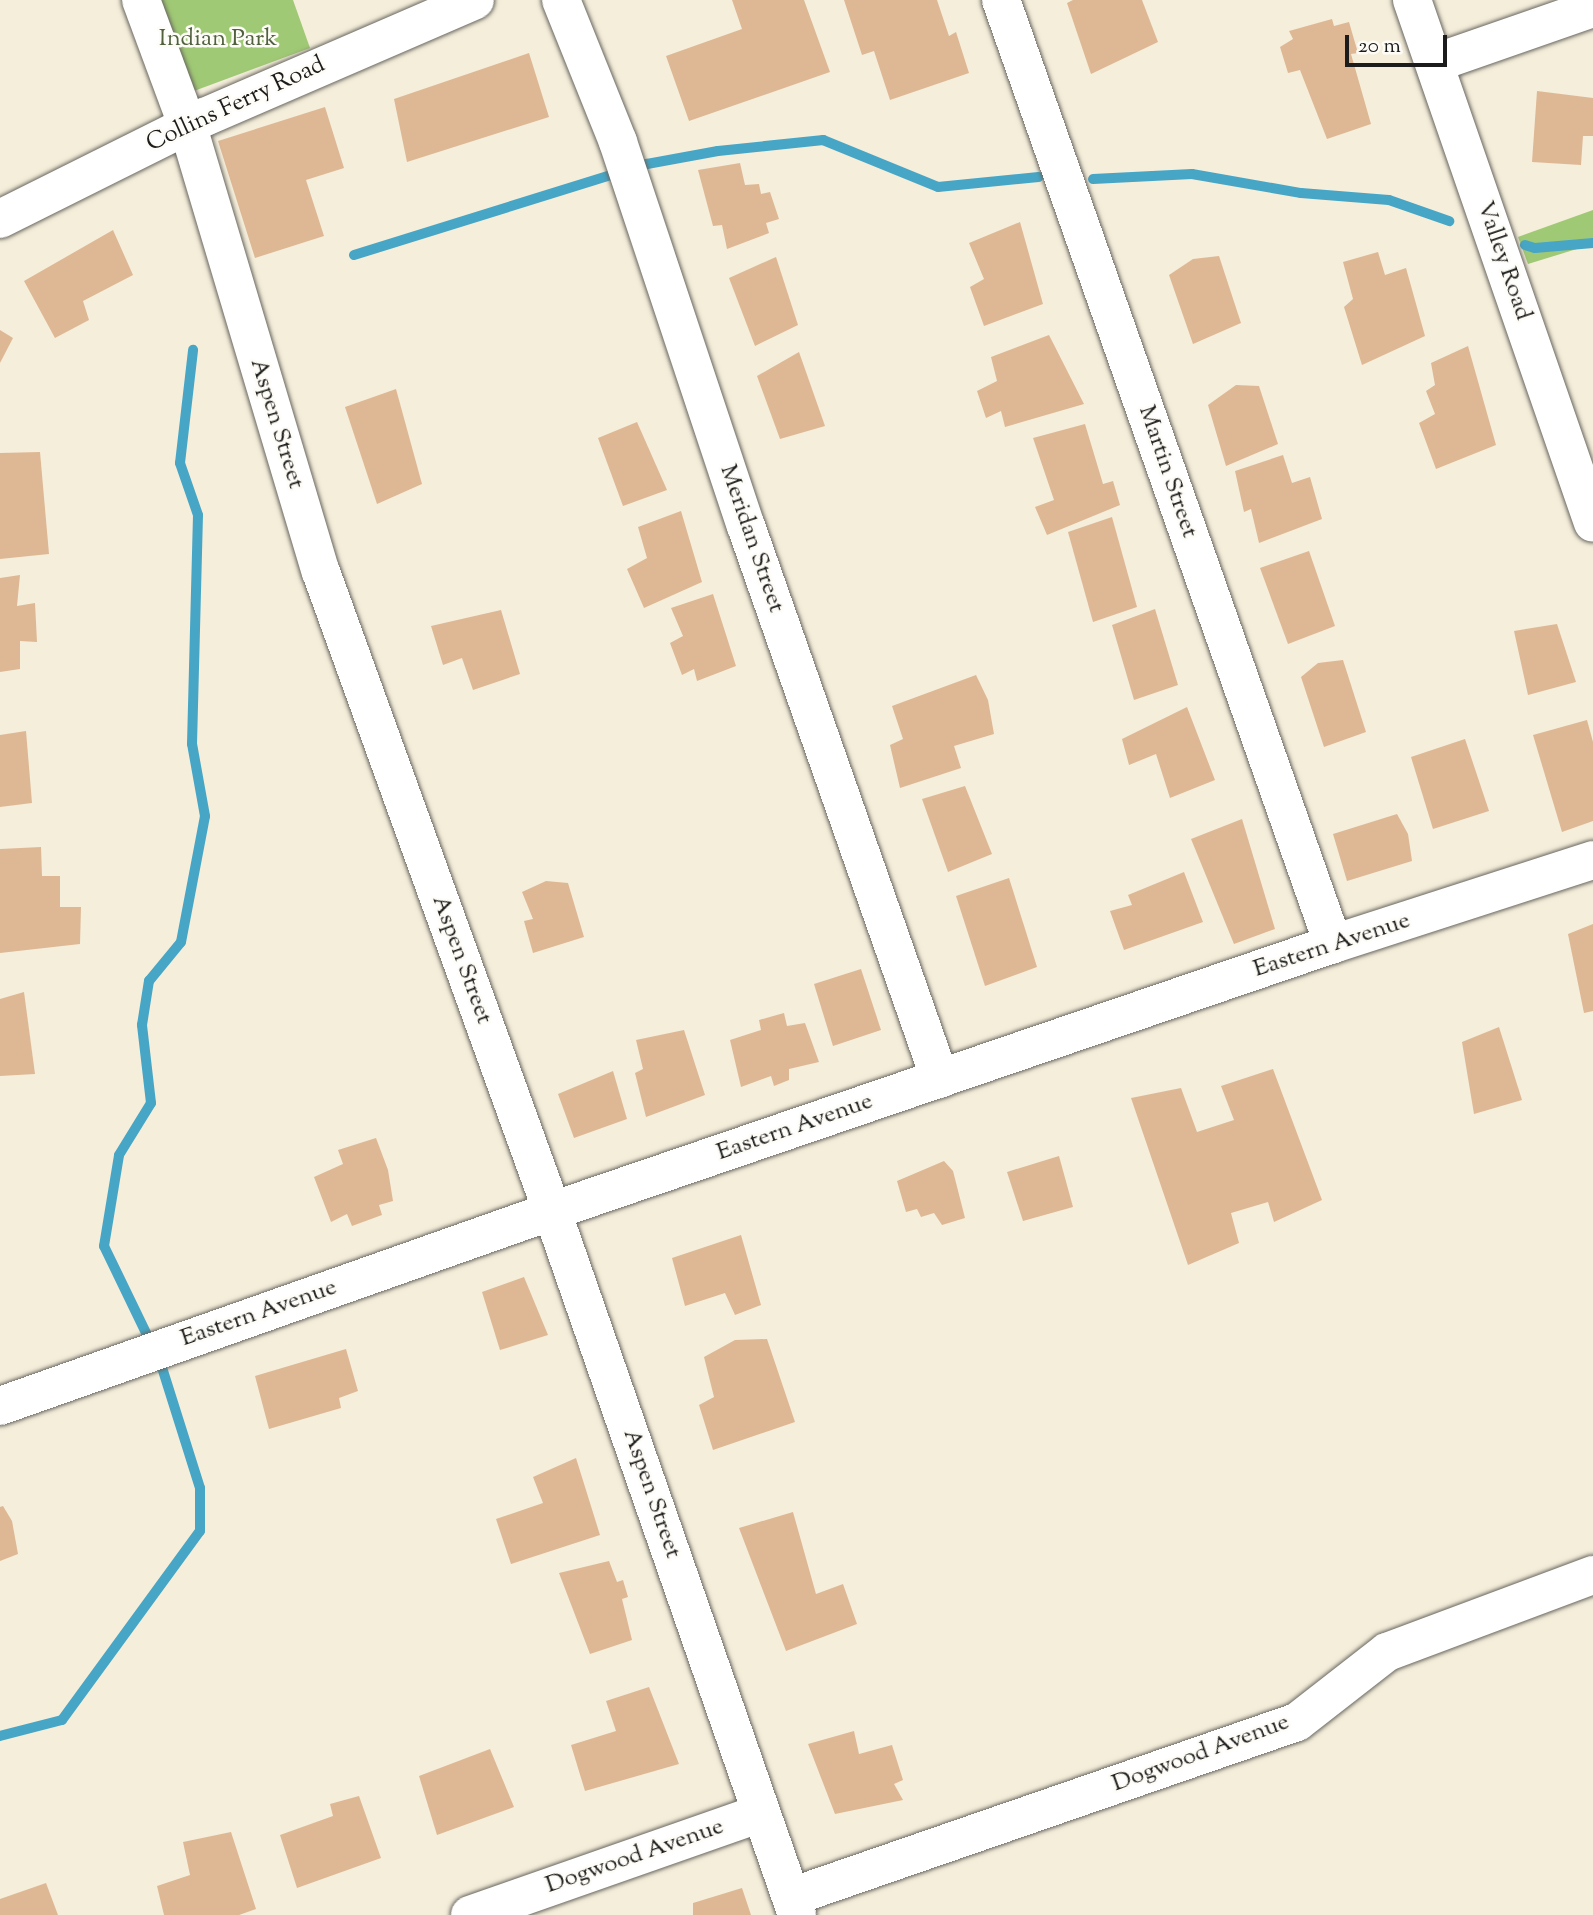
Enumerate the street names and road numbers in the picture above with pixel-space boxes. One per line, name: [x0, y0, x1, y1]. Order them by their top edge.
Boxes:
street label: Collins Ferry Road: [142, 51, 330, 159]
street label: Valley Road: [1469, 198, 1537, 324]
street label: Aspen Street: [243, 355, 309, 493]
street label: Martin Street: [1131, 402, 1203, 542]
street label: Meridan Street: [712, 461, 790, 617]
street label: Aspen Street: [424, 892, 498, 1028]
street label: Eastern Avenue: [1250, 907, 1414, 985]
street label: Eastern Avenue: [713, 1088, 877, 1168]
street label: Eastern Avenue: [177, 1274, 341, 1354]
street label: Aspen Street: [615, 1426, 687, 1562]
street label: Dogwood Avenue: [1109, 1709, 1293, 1799]
street label: Dogwood Avenue: [542, 1813, 728, 1901]

